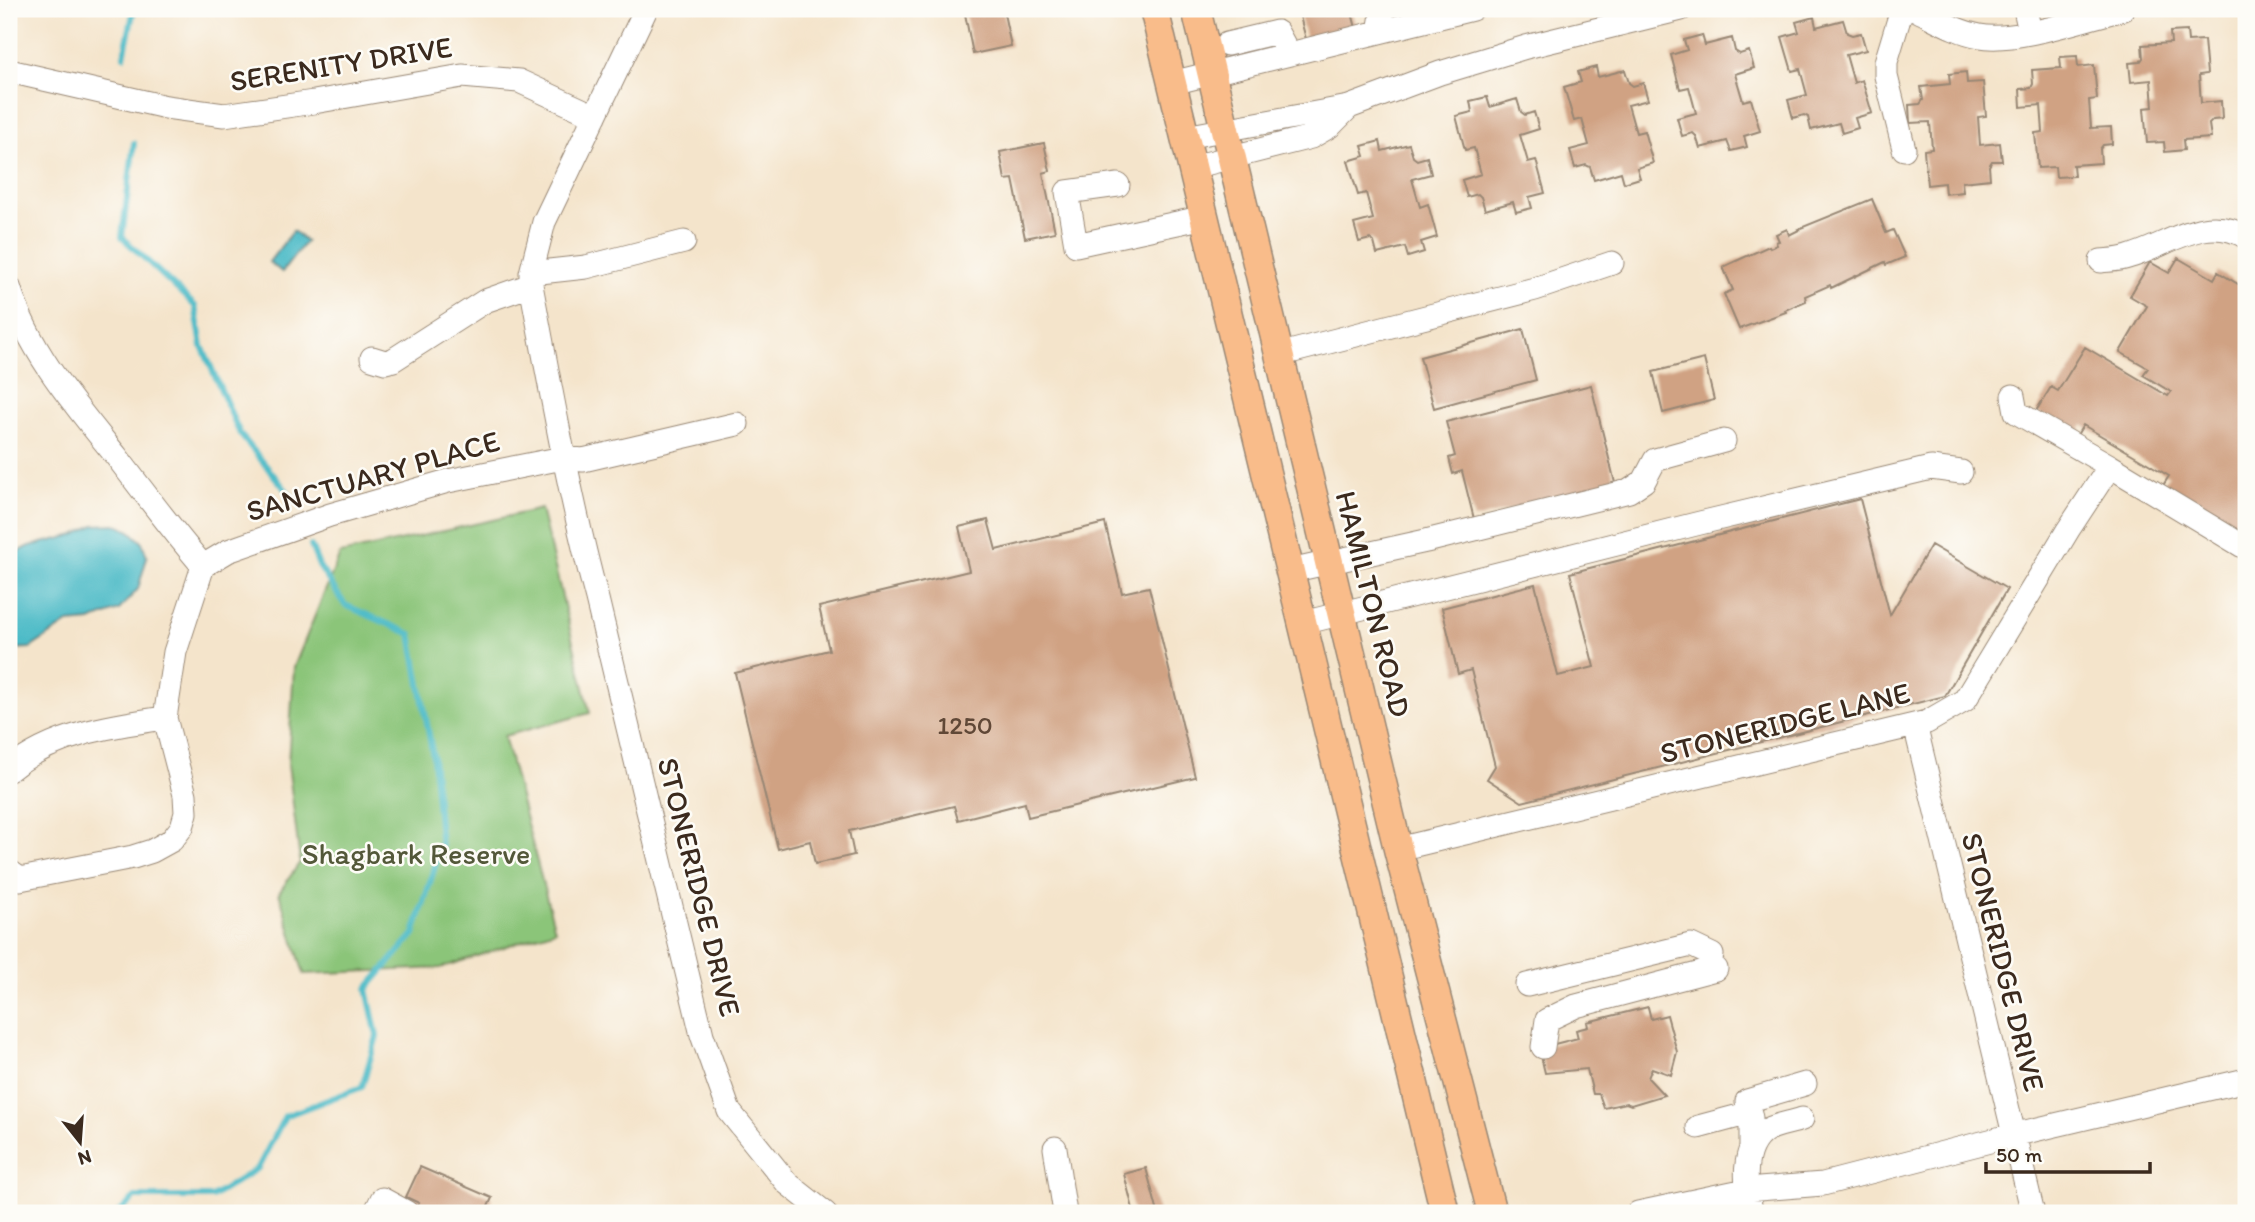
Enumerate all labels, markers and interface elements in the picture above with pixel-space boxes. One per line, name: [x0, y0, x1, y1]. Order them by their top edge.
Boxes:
street label: SERENITY DRIVE: [227, 28, 455, 99]
street label: SANCTUARY PLACE: [242, 422, 504, 529]
street label: HAMILTON ROAD: [1327, 487, 1419, 721]
street label: STONERIDGE LANE: [1656, 674, 1914, 771]
house number: 1250: [937, 709, 993, 741]
street label: STONERIDGE DRIVE: [649, 754, 750, 1020]
street label: STONERIDGE DRIVE: [1953, 829, 2054, 1095]
park label: Shagbark Reserve: [302, 835, 530, 872]
north arrow: [46, 1106, 116, 1176]
scale bar: [1986, 1131, 2150, 1175]
text: 50 m: [1996, 1142, 2043, 1167]
text: N: [75, 1145, 94, 1171]

